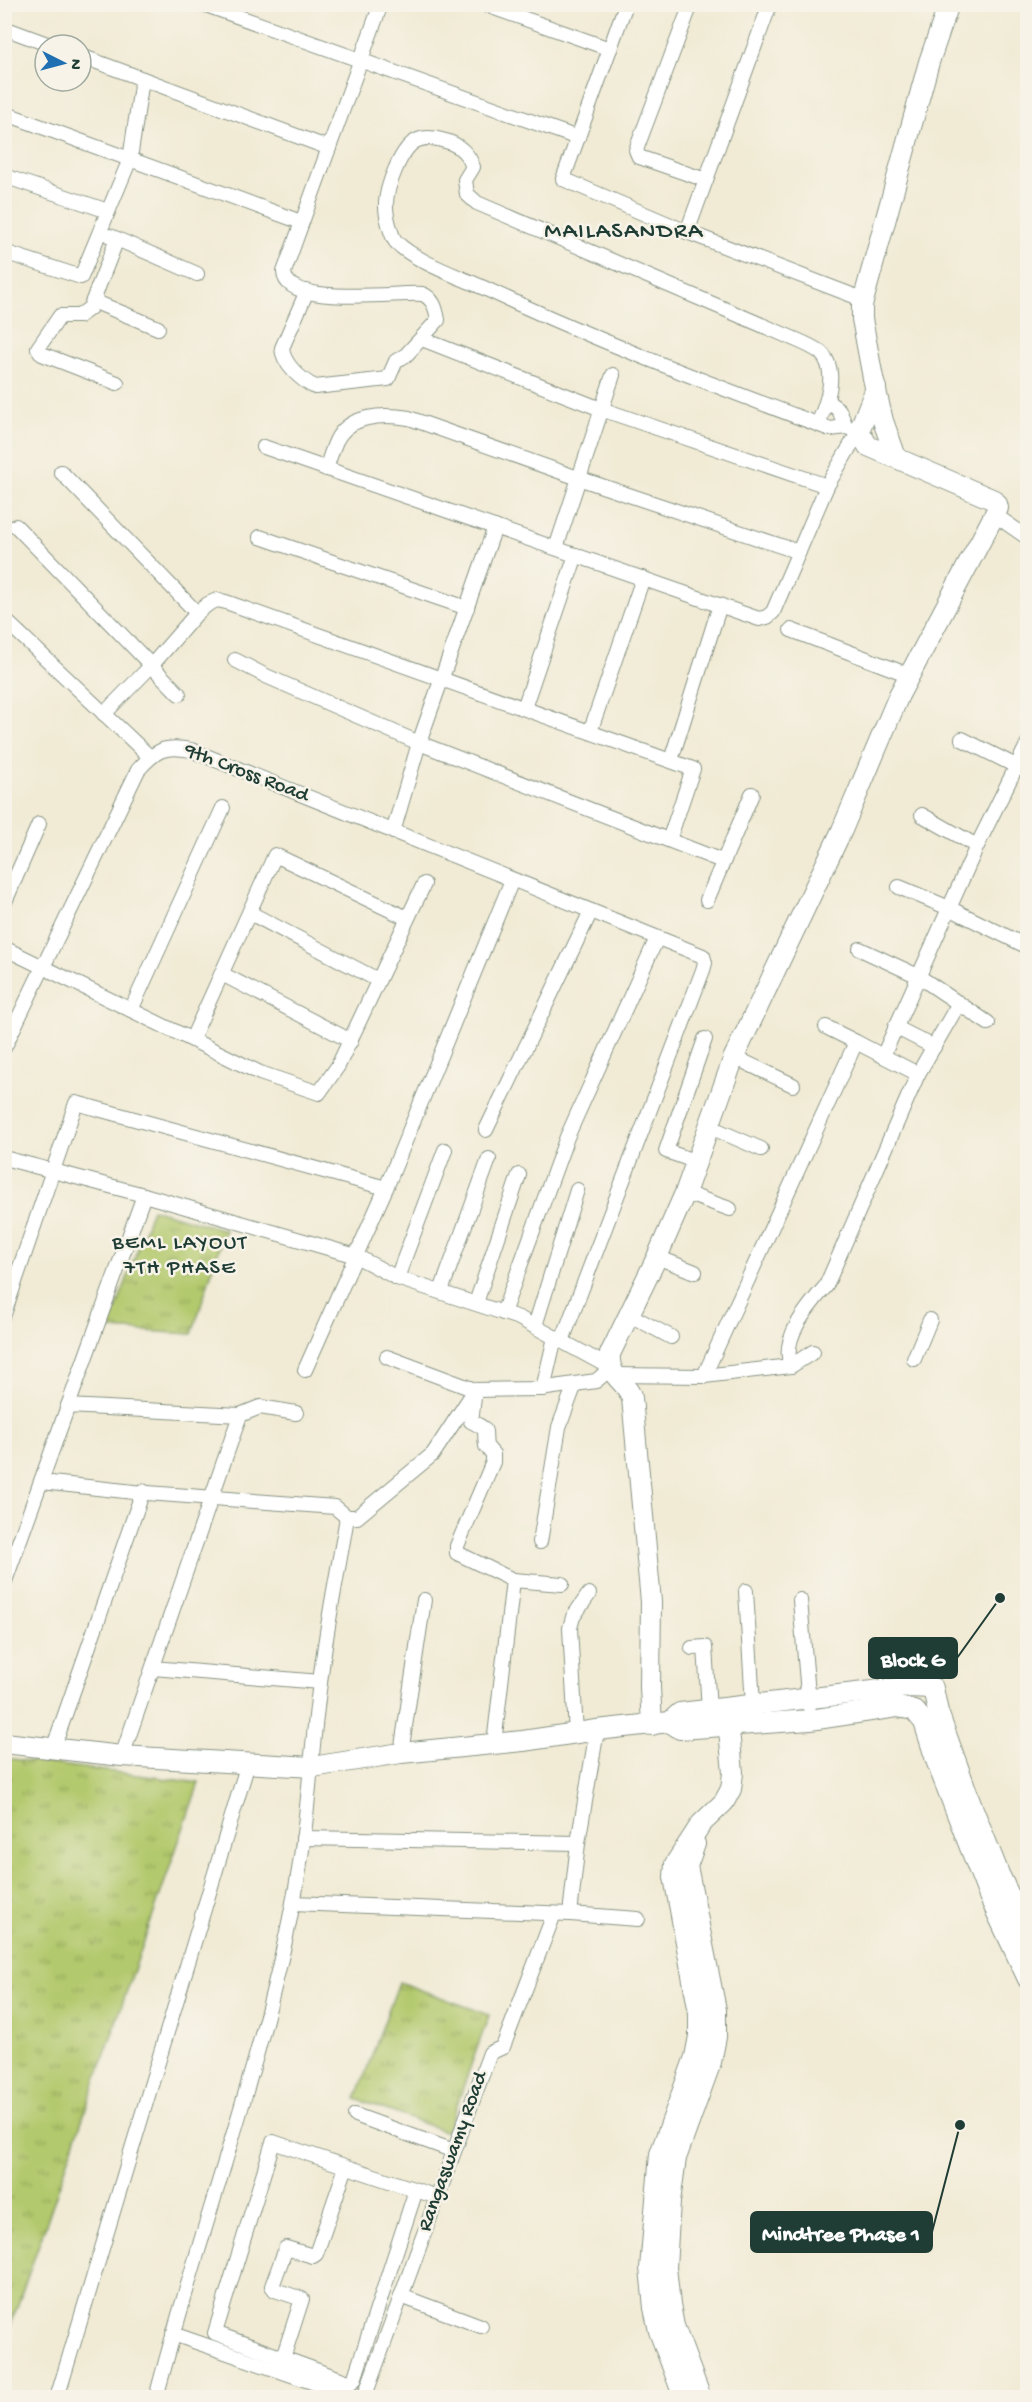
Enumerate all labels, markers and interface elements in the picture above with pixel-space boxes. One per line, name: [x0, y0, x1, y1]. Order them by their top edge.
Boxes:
north arrow: [33, 33, 93, 93]
text: N: [64, 58, 84, 71]
district label: MAILASANDRA: [544, 218, 704, 247]
street label: 9th Cross Road: [179, 738, 313, 810]
district label: BEML LAYOUT 7TH PHASE: [111, 1231, 248, 1282]
callout: Block G: [869, 1638, 957, 1678]
text: Block G: [880, 1649, 946, 1675]
street label: Rangaswamy Road: [414, 2067, 495, 2235]
callout: Mindtree Phase 1: [751, 2212, 932, 2252]
text: Mindtree Phase 1: [762, 2223, 920, 2249]

